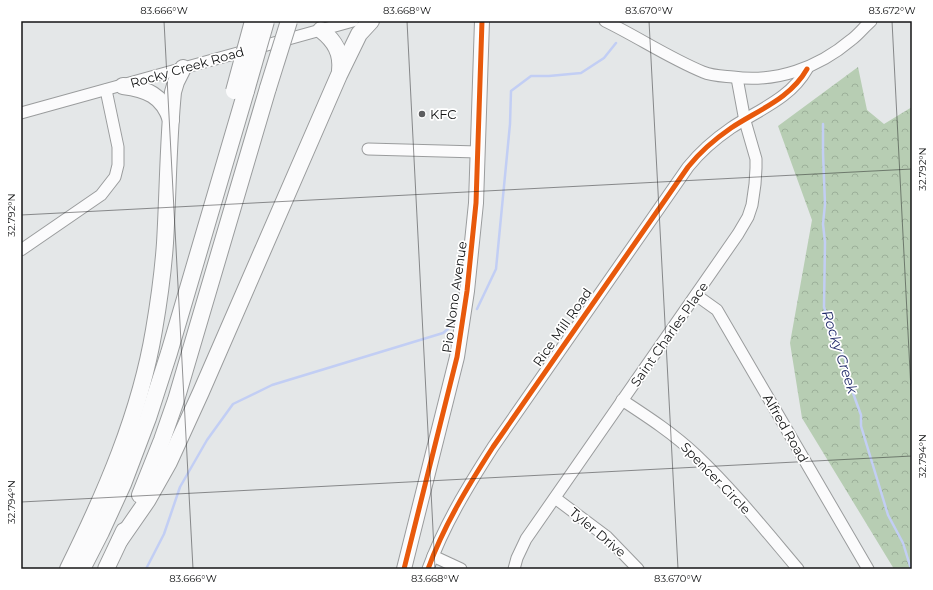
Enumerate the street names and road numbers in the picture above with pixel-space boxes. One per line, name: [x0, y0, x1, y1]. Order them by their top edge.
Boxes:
street label: Rocky Creek Road: [128, 43, 246, 91]
street label: Pio Nono Avenue: [438, 240, 470, 354]
street label: Saint Charles Place: [627, 278, 711, 389]
street label: Rice Mill Road: [529, 285, 595, 369]
street label: Alfred Road: [760, 391, 812, 465]
street label: Spencer Circle: [678, 439, 754, 517]
street label: Tyler Drive: [567, 504, 630, 560]

